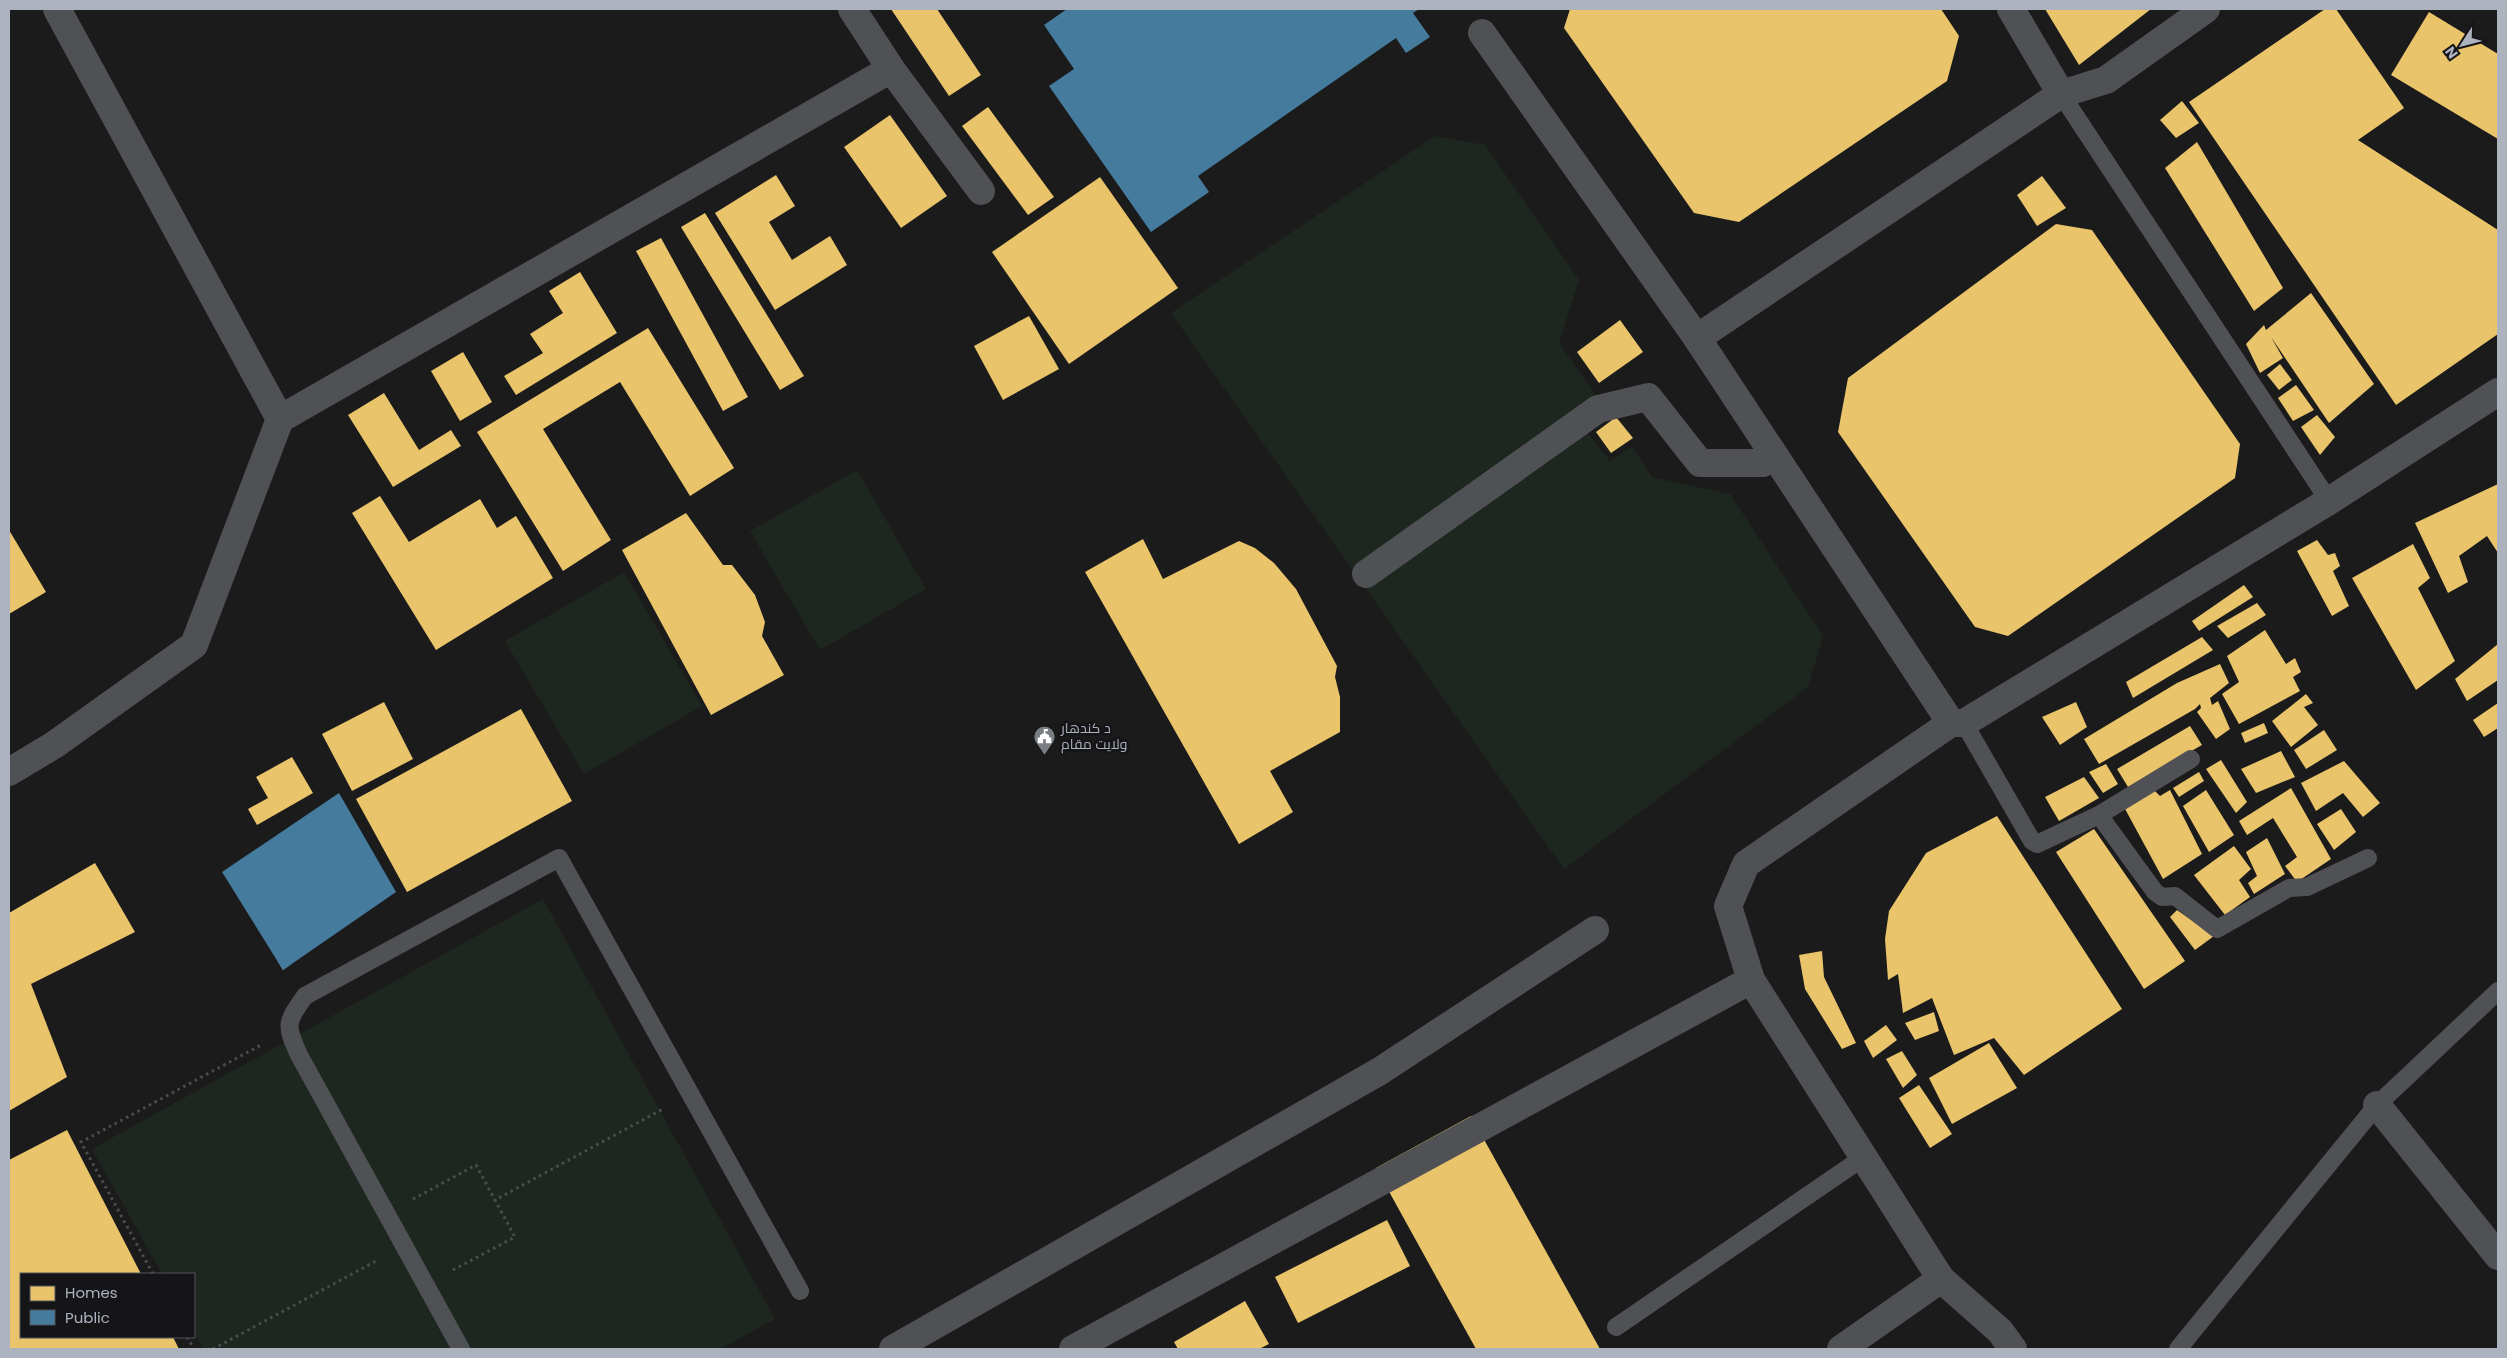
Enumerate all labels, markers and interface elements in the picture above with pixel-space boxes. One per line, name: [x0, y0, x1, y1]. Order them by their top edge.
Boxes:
north arrow: [2437, 20, 2487, 70]
text: N: [2440, 43, 2463, 63]
place label: د کندهار ولايت مقام: [1060, 718, 1127, 754]
public building icon: د کندهار ولايت مقام: [1033, 724, 1057, 755]
legend: [20, 1273, 195, 1338]
text: Homes: [65, 1282, 118, 1303]
text: Public: [65, 1307, 110, 1328]

